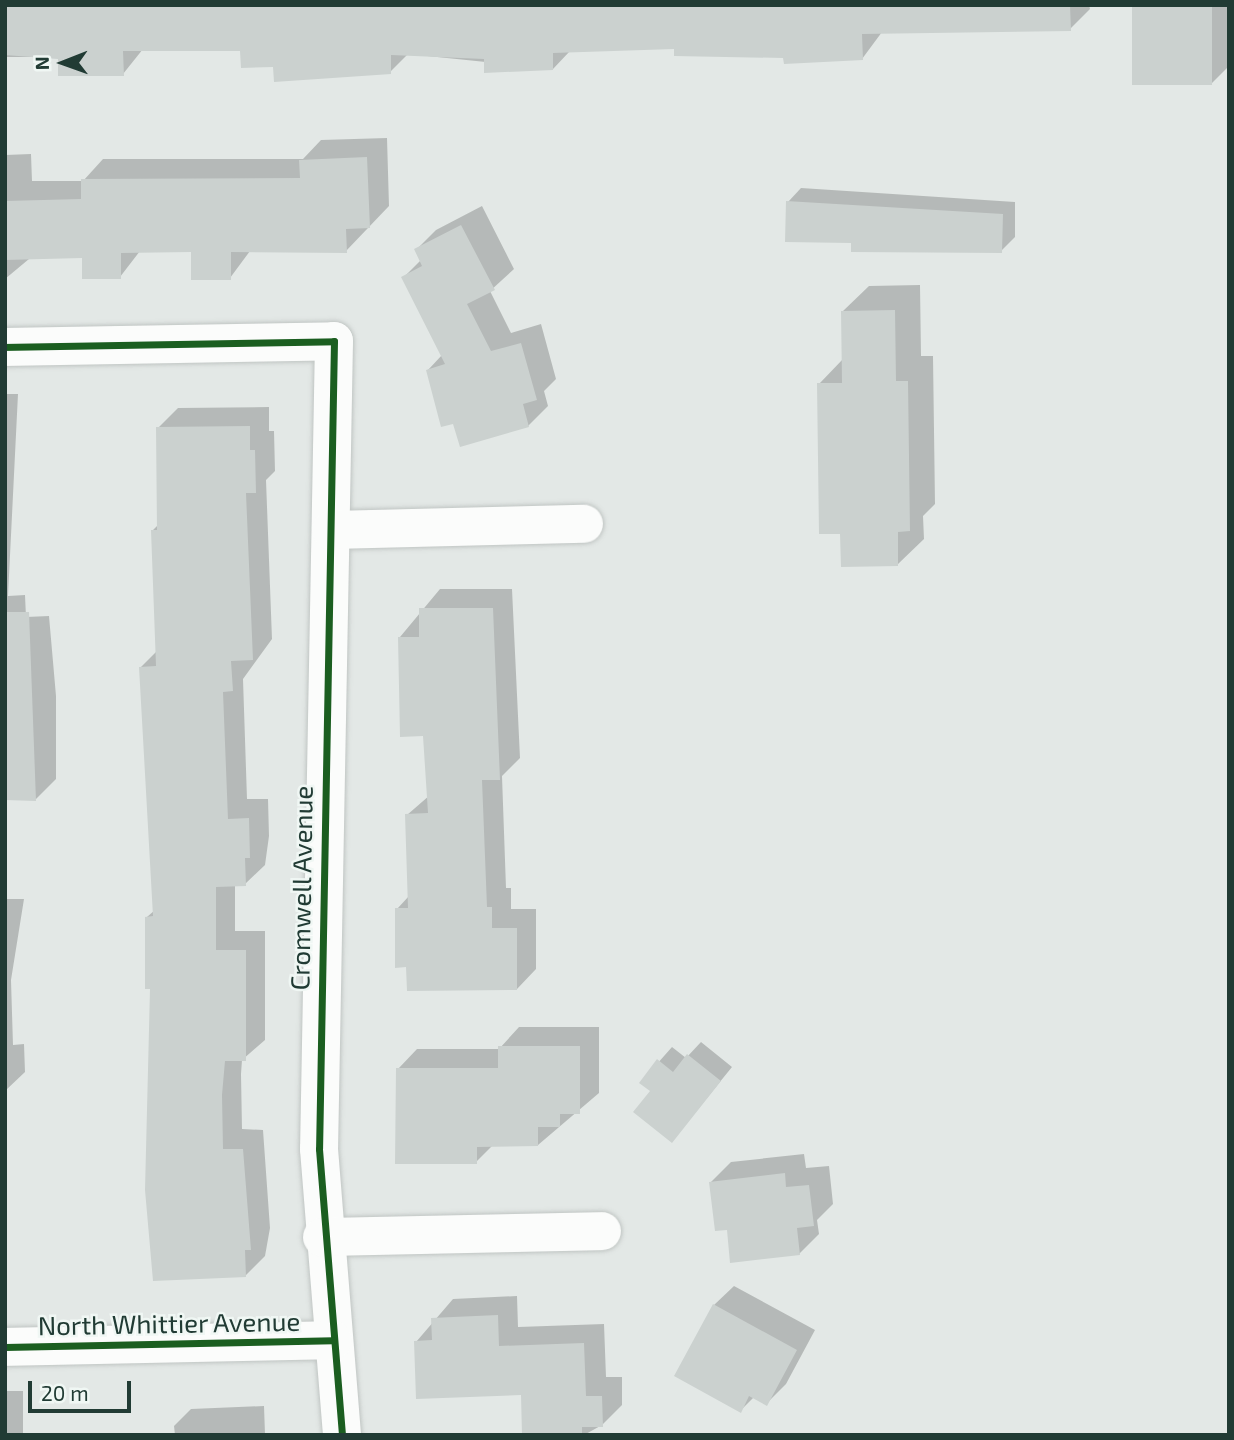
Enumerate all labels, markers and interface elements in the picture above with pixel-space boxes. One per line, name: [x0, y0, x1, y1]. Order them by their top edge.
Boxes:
north arrow: [28, 28, 98, 98]
text: N: [30, 56, 53, 70]
street label: Cromwell Avenue: [284, 785, 318, 991]
street label: North Whittier Avenue: [37, 1305, 301, 1341]
scale bar: [32, 1366, 135, 1410]
text: 20 m: [41, 1380, 89, 1405]

